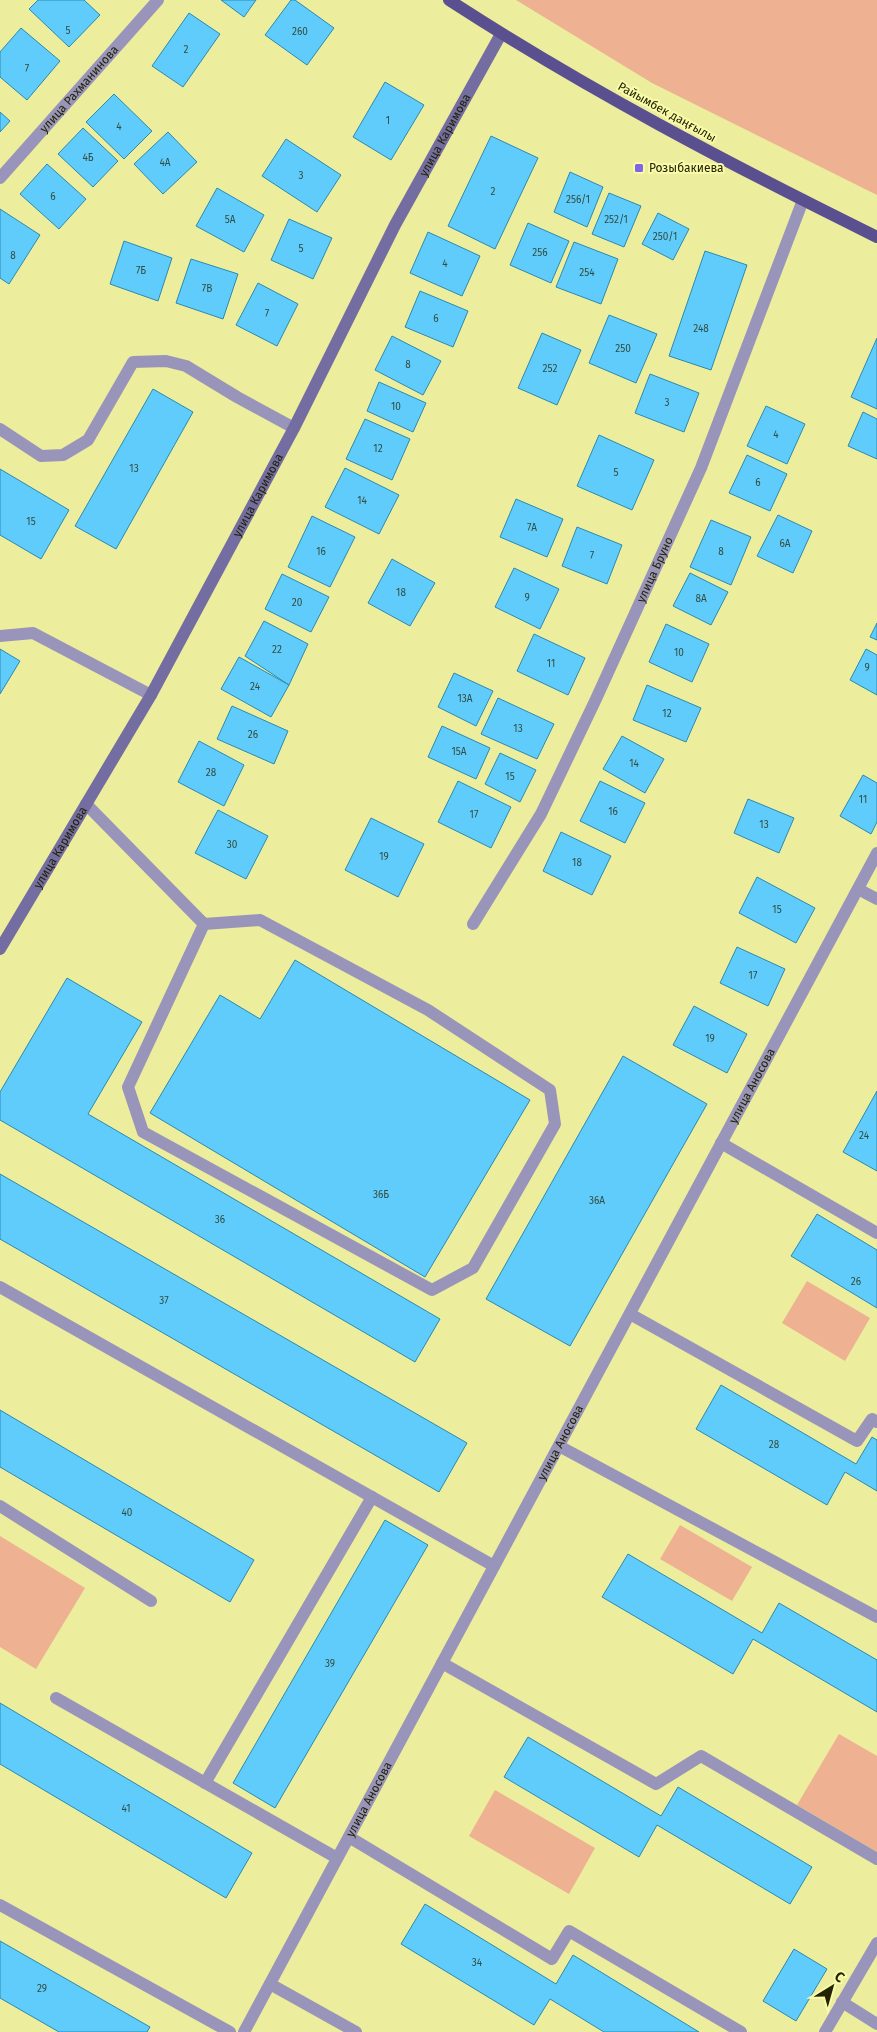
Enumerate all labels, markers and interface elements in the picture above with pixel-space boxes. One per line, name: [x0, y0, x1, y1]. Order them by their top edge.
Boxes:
house number: 5: [65, 25, 71, 37]
house number: 260: [292, 26, 308, 38]
street label: улица Рахманинова: [37, 43, 121, 135]
house number: 2: [184, 44, 189, 56]
house number: 7: [25, 63, 30, 75]
street label: Райымбек даңғылы: [616, 79, 718, 145]
street label: улица Каримова: [416, 91, 474, 179]
house number: 1: [386, 115, 390, 127]
house number: 4: [116, 121, 122, 133]
house number: 4Б: [82, 152, 94, 164]
house number: 4А: [159, 157, 171, 169]
place label: Розыбакиева: [649, 161, 724, 175]
marker: Розыбакиева: [633, 162, 645, 174]
house number: 3: [299, 170, 304, 182]
house number: 2: [491, 186, 496, 198]
house number: 6: [50, 191, 56, 203]
house number: 256/1: [566, 194, 590, 206]
house number: 5А: [225, 214, 236, 226]
house number: 252/1: [604, 214, 628, 226]
house number: 250/1: [653, 231, 677, 243]
house number: 5: [298, 243, 304, 255]
house number: 256: [532, 247, 548, 259]
house number: 8: [10, 250, 16, 262]
house number: 4: [442, 258, 448, 270]
house number: 7Б: [136, 265, 146, 277]
house number: 254: [579, 267, 595, 279]
house number: 7В: [202, 283, 212, 295]
house number: 7: [265, 308, 270, 320]
house number: 6: [433, 313, 439, 325]
house number: 248: [693, 323, 709, 335]
house number: 250: [615, 343, 631, 355]
house number: 8: [405, 359, 411, 371]
house number: 252: [543, 363, 557, 375]
house number: 3: [665, 397, 670, 409]
house number: 10: [391, 401, 401, 413]
house number: 4: [773, 429, 779, 441]
house number: 12: [373, 443, 383, 455]
street label: улица Каримова: [230, 451, 286, 540]
house number: 13: [129, 463, 139, 475]
house number: 5: [613, 467, 619, 479]
house number: 6: [755, 477, 761, 489]
house number: 14: [357, 495, 368, 507]
house number: 15: [26, 516, 36, 528]
house number: 7А: [527, 522, 537, 534]
street label: улица Бруно: [634, 534, 676, 605]
house number: 6А: [779, 538, 791, 550]
house number: 16: [316, 546, 326, 558]
house number: 8: [718, 546, 724, 558]
house number: 7: [590, 550, 595, 562]
house number: 18: [396, 587, 406, 599]
house number: 9: [524, 592, 530, 604]
house number: 8А: [695, 593, 707, 605]
house number: 20: [292, 597, 303, 609]
house number: 22: [272, 644, 282, 656]
house number: 10: [674, 647, 684, 659]
house number: 11: [547, 658, 555, 670]
house number: 9: [864, 662, 870, 674]
house number: 24: [250, 681, 261, 693]
house number: 13А: [457, 693, 473, 705]
house number: 12: [662, 708, 672, 720]
house number: 13: [513, 723, 523, 735]
house number: 26: [248, 729, 258, 741]
house number: 15А: [451, 746, 467, 758]
house number: 14: [629, 758, 640, 770]
house number: 28: [206, 767, 217, 779]
house number: 15: [505, 771, 515, 783]
house number: 11: [859, 794, 867, 806]
street label: улица Каримова: [31, 804, 90, 891]
house number: 16: [608, 806, 618, 818]
house number: 17: [470, 809, 479, 821]
house number: 13: [759, 819, 769, 831]
house number: 30: [227, 839, 238, 851]
house number: 19: [379, 851, 389, 863]
house number: 18: [572, 857, 582, 869]
house number: 15: [772, 904, 782, 916]
house number: 17: [749, 970, 758, 982]
house number: 19: [705, 1033, 715, 1045]
street label: улица Аносова: [726, 1046, 778, 1126]
house number: 24: [859, 1130, 870, 1142]
house number: 36Б: [373, 1189, 389, 1201]
house number: 36А: [589, 1195, 605, 1207]
house number: 36: [215, 1214, 225, 1226]
house number: 26: [851, 1276, 861, 1288]
house number: 37: [159, 1295, 169, 1307]
street label: улица Аносова: [535, 1403, 586, 1483]
house number: 28: [769, 1439, 780, 1451]
house number: 40: [122, 1507, 133, 1519]
house number: 39: [325, 1658, 335, 1670]
street label: улица Аносова: [343, 1759, 395, 1839]
house number: 41: [121, 1803, 131, 1815]
house number: 34: [472, 1957, 483, 1969]
north arrow: [807, 1962, 857, 2012]
text: С: [831, 1968, 848, 1986]
house number: 29: [37, 1983, 47, 1995]

